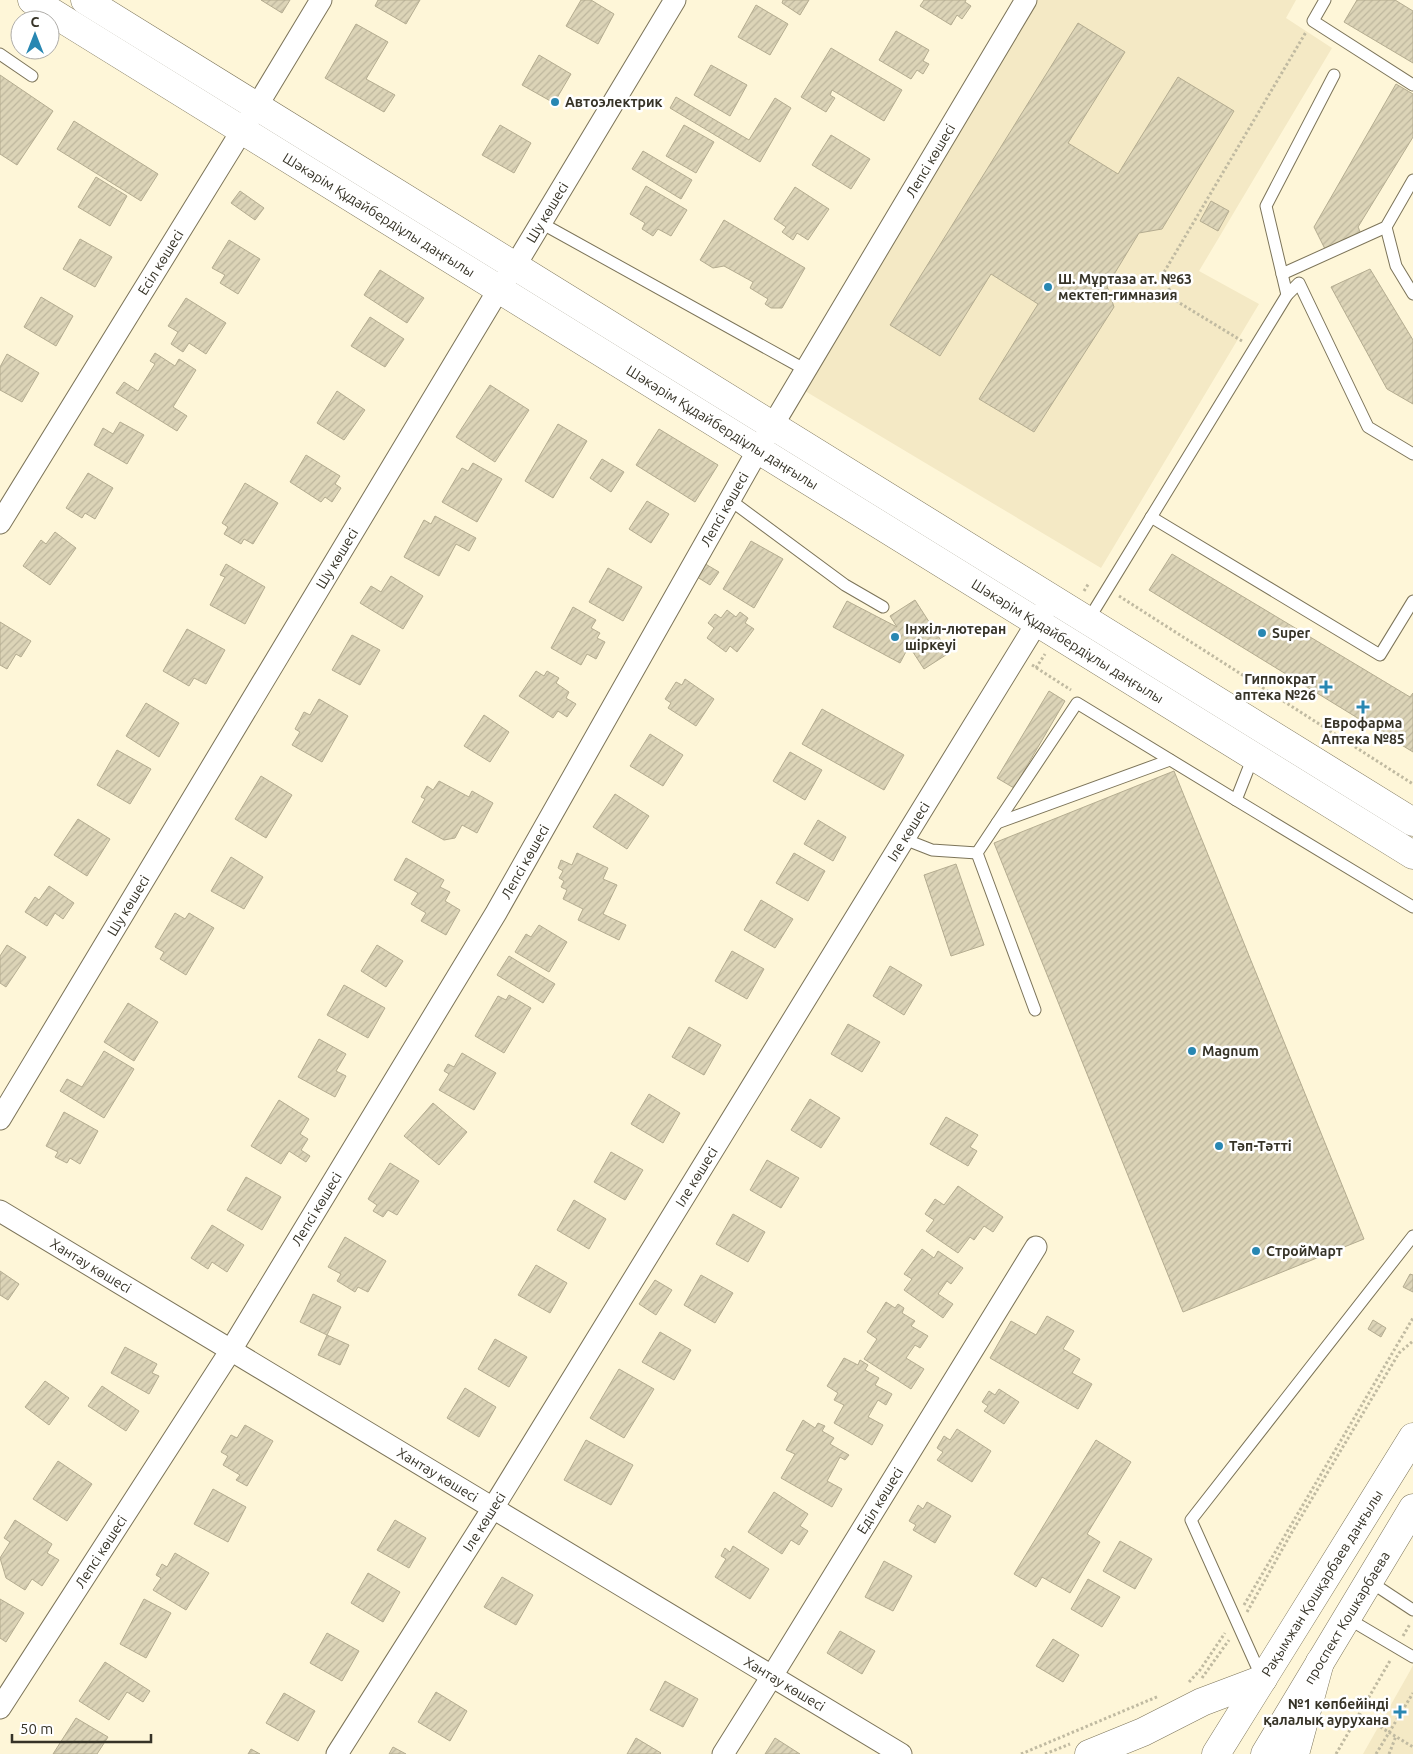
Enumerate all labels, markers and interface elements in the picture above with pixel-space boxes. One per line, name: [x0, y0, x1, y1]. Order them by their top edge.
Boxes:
north arrow: [10, 10, 60, 60]
text: С: [31, 14, 40, 30]
place label: Автоэлектрик: [565, 94, 663, 110]
marker: Автоэлектрик: [549, 96, 561, 108]
street label: Лепсі көшесі: [902, 121, 958, 200]
street label: Шәкәрім Құдайбердіұлы даңғылы: [280, 149, 478, 280]
street label: Шу көшесі: [523, 179, 572, 246]
street label: Есіл көшесі: [134, 227, 187, 298]
place label: Ш. Мұртаза ат. №63 мектеп-гимназия: [1058, 271, 1192, 303]
marker: Ш. Мұртаза ат. №63 мектеп-гимназия: [1042, 281, 1054, 293]
street label: Шәкәрім Құдайбердіұлы даңғылы: [623, 362, 821, 493]
street label: Лепсі көшесі: [697, 469, 752, 549]
street label: Шу көшесі: [313, 525, 361, 592]
street label: Шәкәрім Құдайбердіұлы даңғылы: [969, 576, 1166, 707]
place label: Інжіл-лютеран шіркеуі: [905, 621, 1006, 653]
place label: Super: [1272, 625, 1311, 641]
marker: Super: [1256, 627, 1268, 639]
marker: Інжіл-лютеран шіркеуі: [889, 631, 901, 643]
place label: Гиппократ аптека №26: [1235, 671, 1316, 703]
marker: Гиппократ аптека №26: [1320, 681, 1332, 693]
marker: Еврофарма Аптека №85: [1357, 701, 1369, 713]
place label: Еврофарма Аптека №85: [1321, 715, 1405, 747]
street label: Іле көшесі: [884, 799, 933, 864]
street label: Лепсі көшесі: [498, 822, 552, 902]
street label: Шу көшесі: [104, 872, 153, 939]
place label: Magnum: [1202, 1043, 1259, 1059]
marker: Magnum: [1186, 1045, 1198, 1057]
place label: Тәп-Тәтті: [1229, 1138, 1292, 1154]
marker: Тәп-Тәтті: [1213, 1140, 1225, 1152]
street label: Іле көшесі: [672, 1144, 721, 1209]
street label: Лепсі көшесі: [288, 1169, 345, 1249]
street label: Хантау көшесі: [47, 1235, 134, 1296]
place label: СтройМарт: [1266, 1243, 1343, 1259]
marker: СтройМарт: [1250, 1245, 1262, 1257]
street label: Хантау көшесі: [394, 1444, 481, 1505]
street label: Еділ көшесі: [853, 1464, 906, 1537]
street label: Рақымжан Қошқарбаев даңғылы: [1258, 1487, 1386, 1679]
street label: Іле көшесі: [460, 1489, 509, 1554]
street label: Лепсі көшесі: [72, 1513, 130, 1591]
street label: проспект Кошкарбаева: [1301, 1548, 1393, 1687]
street label: Хантау көшесі: [741, 1653, 828, 1714]
place label: №1 көпбейінді қалалық аурухана: [1263, 1696, 1389, 1728]
marker: №1 көпбейінді қалалық аурухана: [1393, 1705, 1407, 1719]
scale bar: [12, 1712, 151, 1744]
text: 50 m: [20, 1720, 53, 1737]

